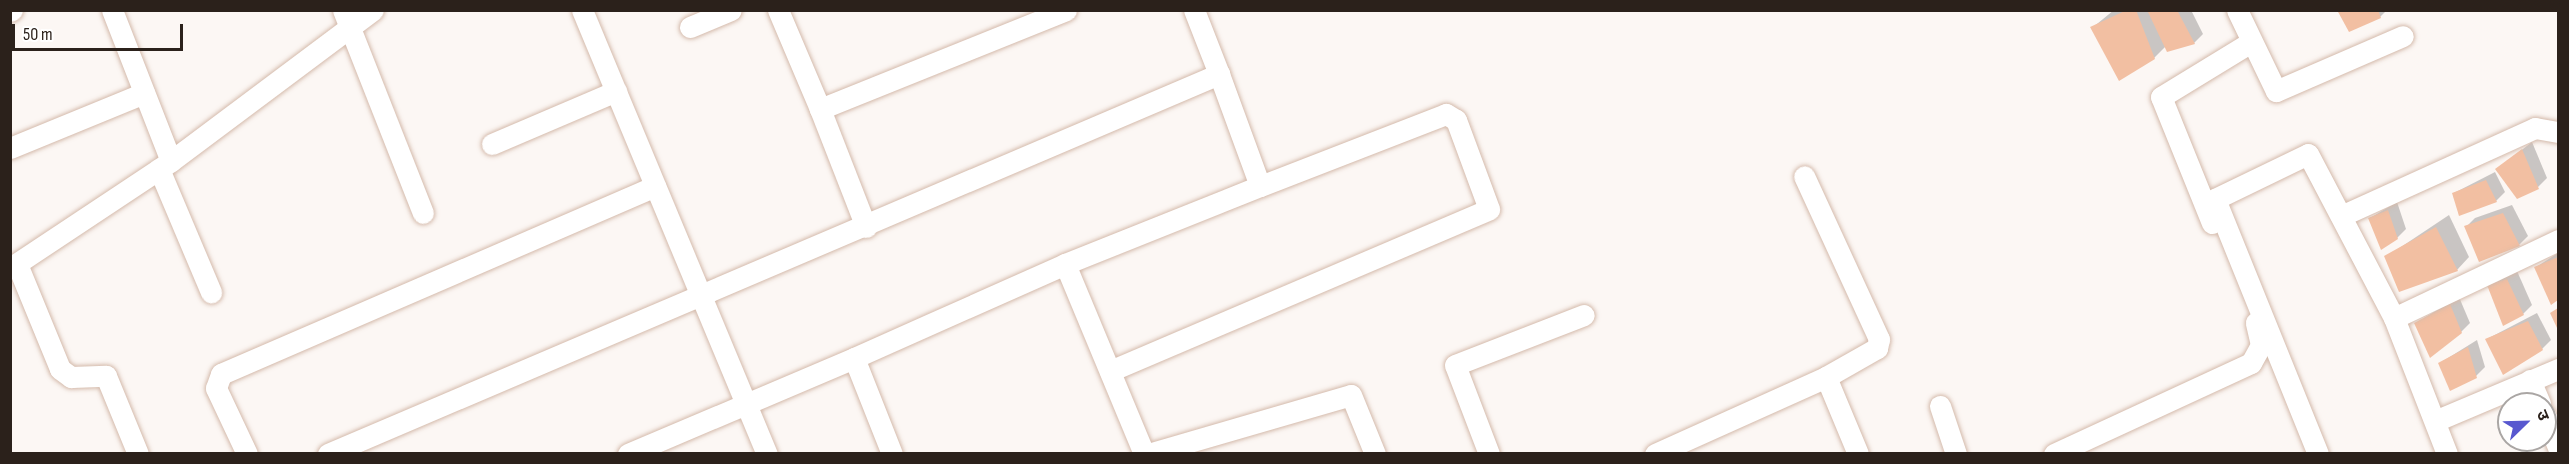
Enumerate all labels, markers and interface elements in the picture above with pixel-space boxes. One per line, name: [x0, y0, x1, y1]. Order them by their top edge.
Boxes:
scale bar: [15, 12, 186, 50]
text: 50 m: [23, 24, 53, 45]
north arrow: [2497, 392, 2557, 452]
text: उ: [2532, 408, 2553, 424]

